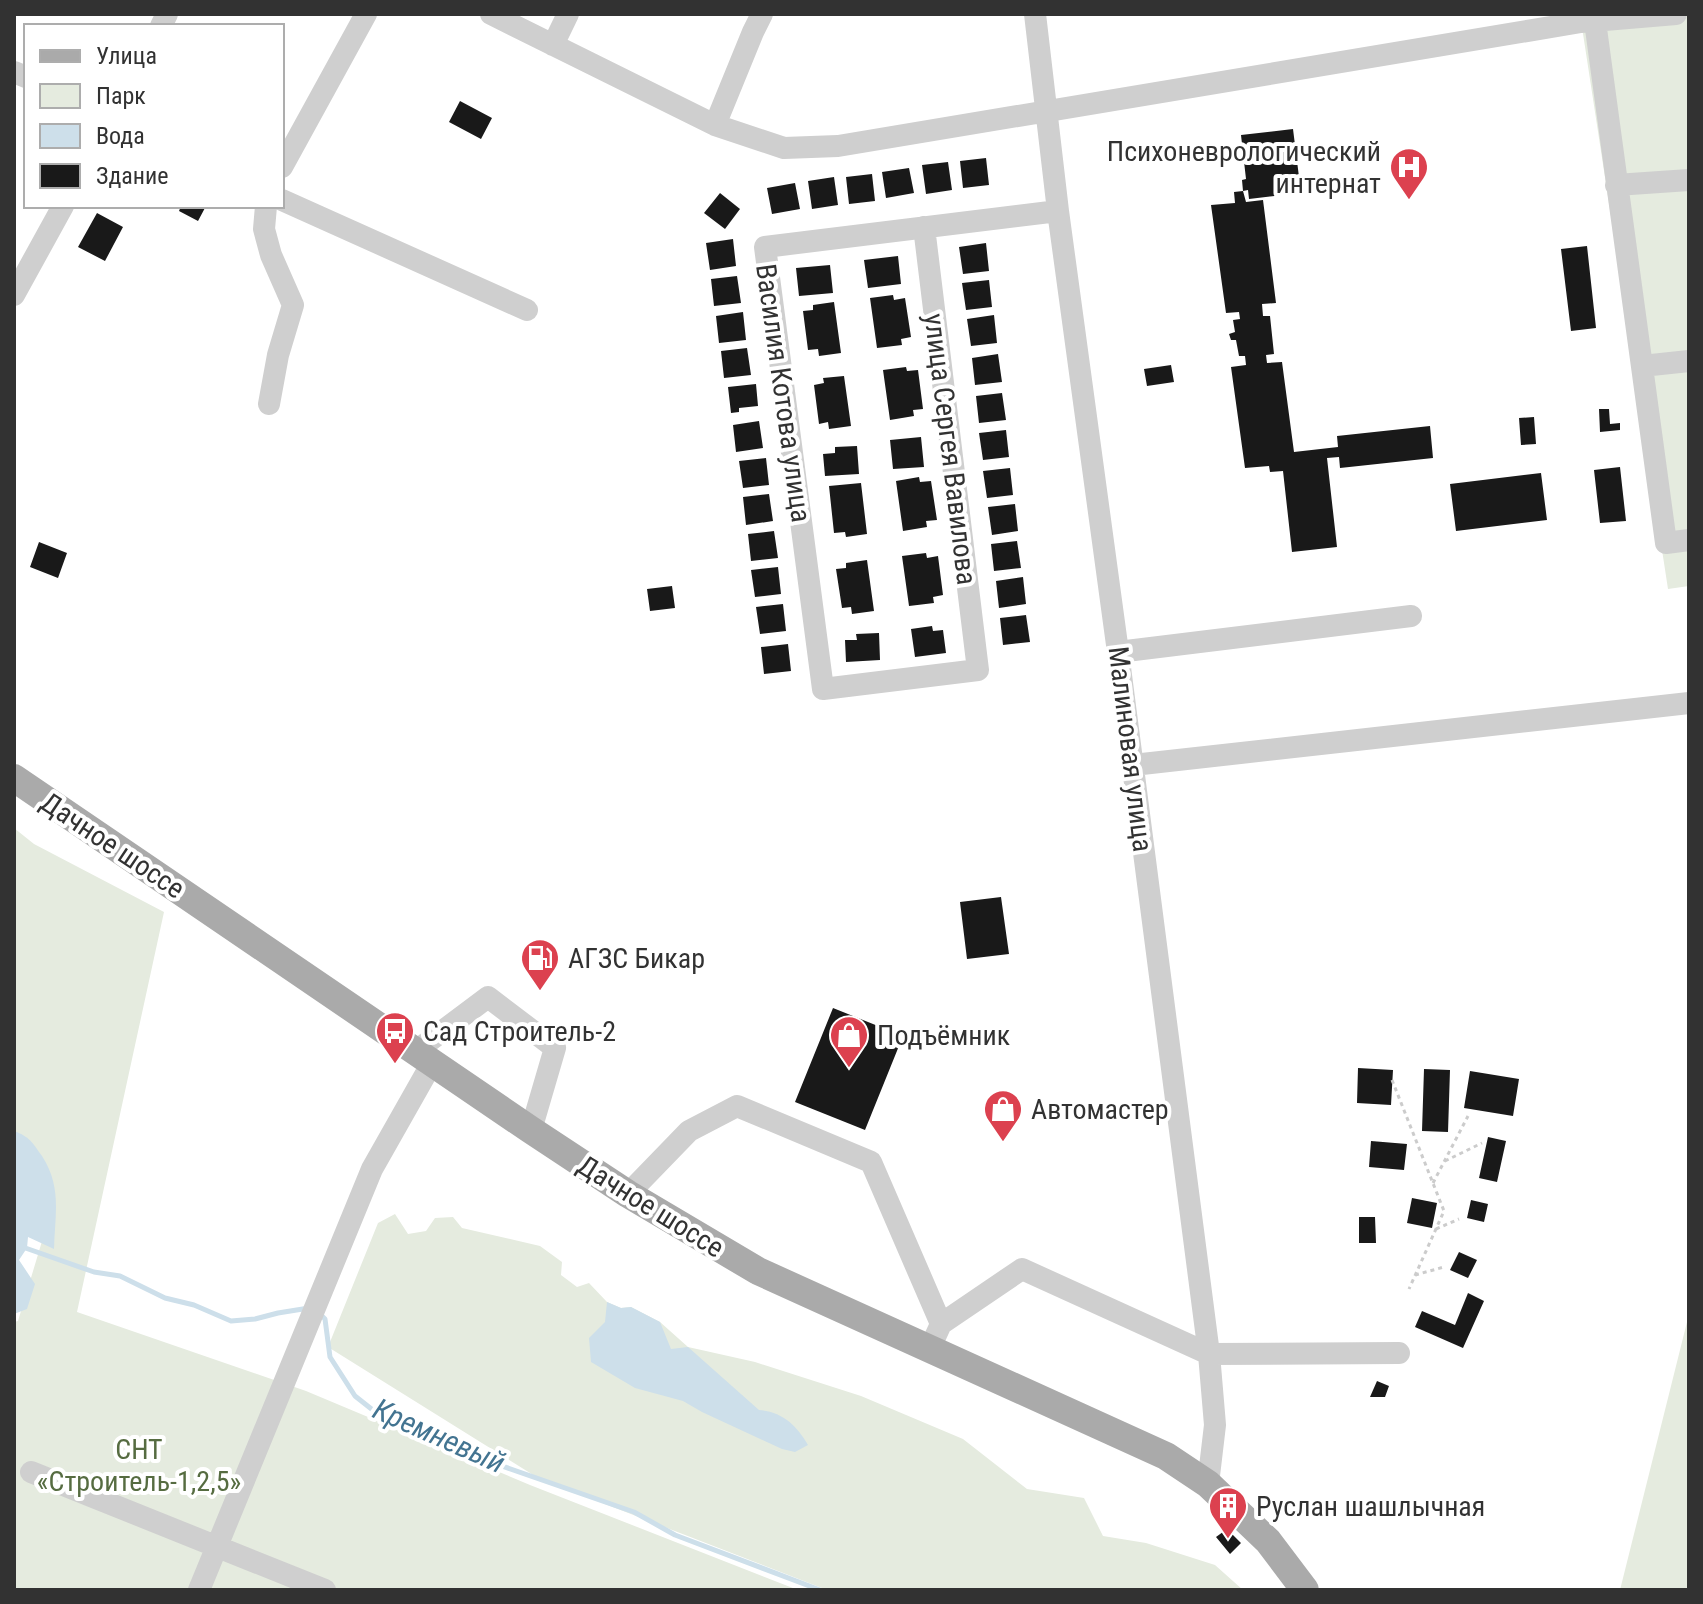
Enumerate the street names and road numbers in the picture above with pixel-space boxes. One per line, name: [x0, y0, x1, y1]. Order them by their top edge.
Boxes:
street label: Василия Котова улица: [749, 262, 818, 524]
street label: улица Сергея Вавилова: [917, 312, 984, 587]
street label: Малиновая улица: [1102, 645, 1159, 854]
street label: Дачное шоссе: [35, 785, 191, 905]
street label: Дачное шоссе: [572, 1148, 730, 1264]

